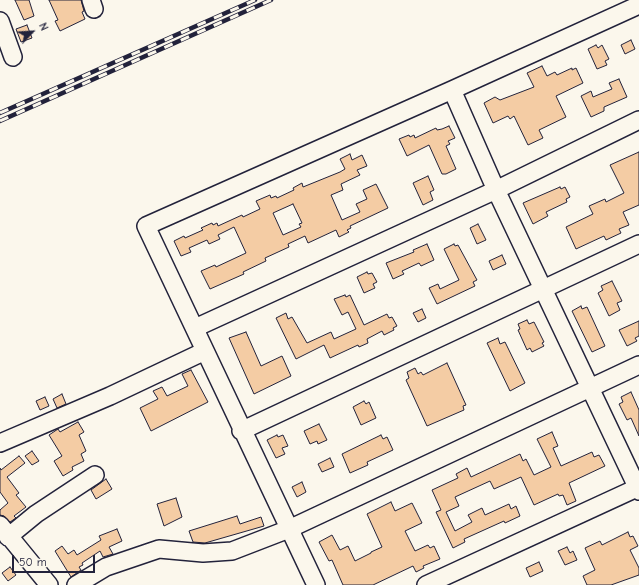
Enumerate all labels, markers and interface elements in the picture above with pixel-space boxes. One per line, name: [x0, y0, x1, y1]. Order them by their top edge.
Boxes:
north arrow: [12, 12, 52, 52]
text: N: [36, 21, 51, 33]
scale bar: [14, 547, 97, 573]
text: 50 m: [19, 555, 47, 569]

